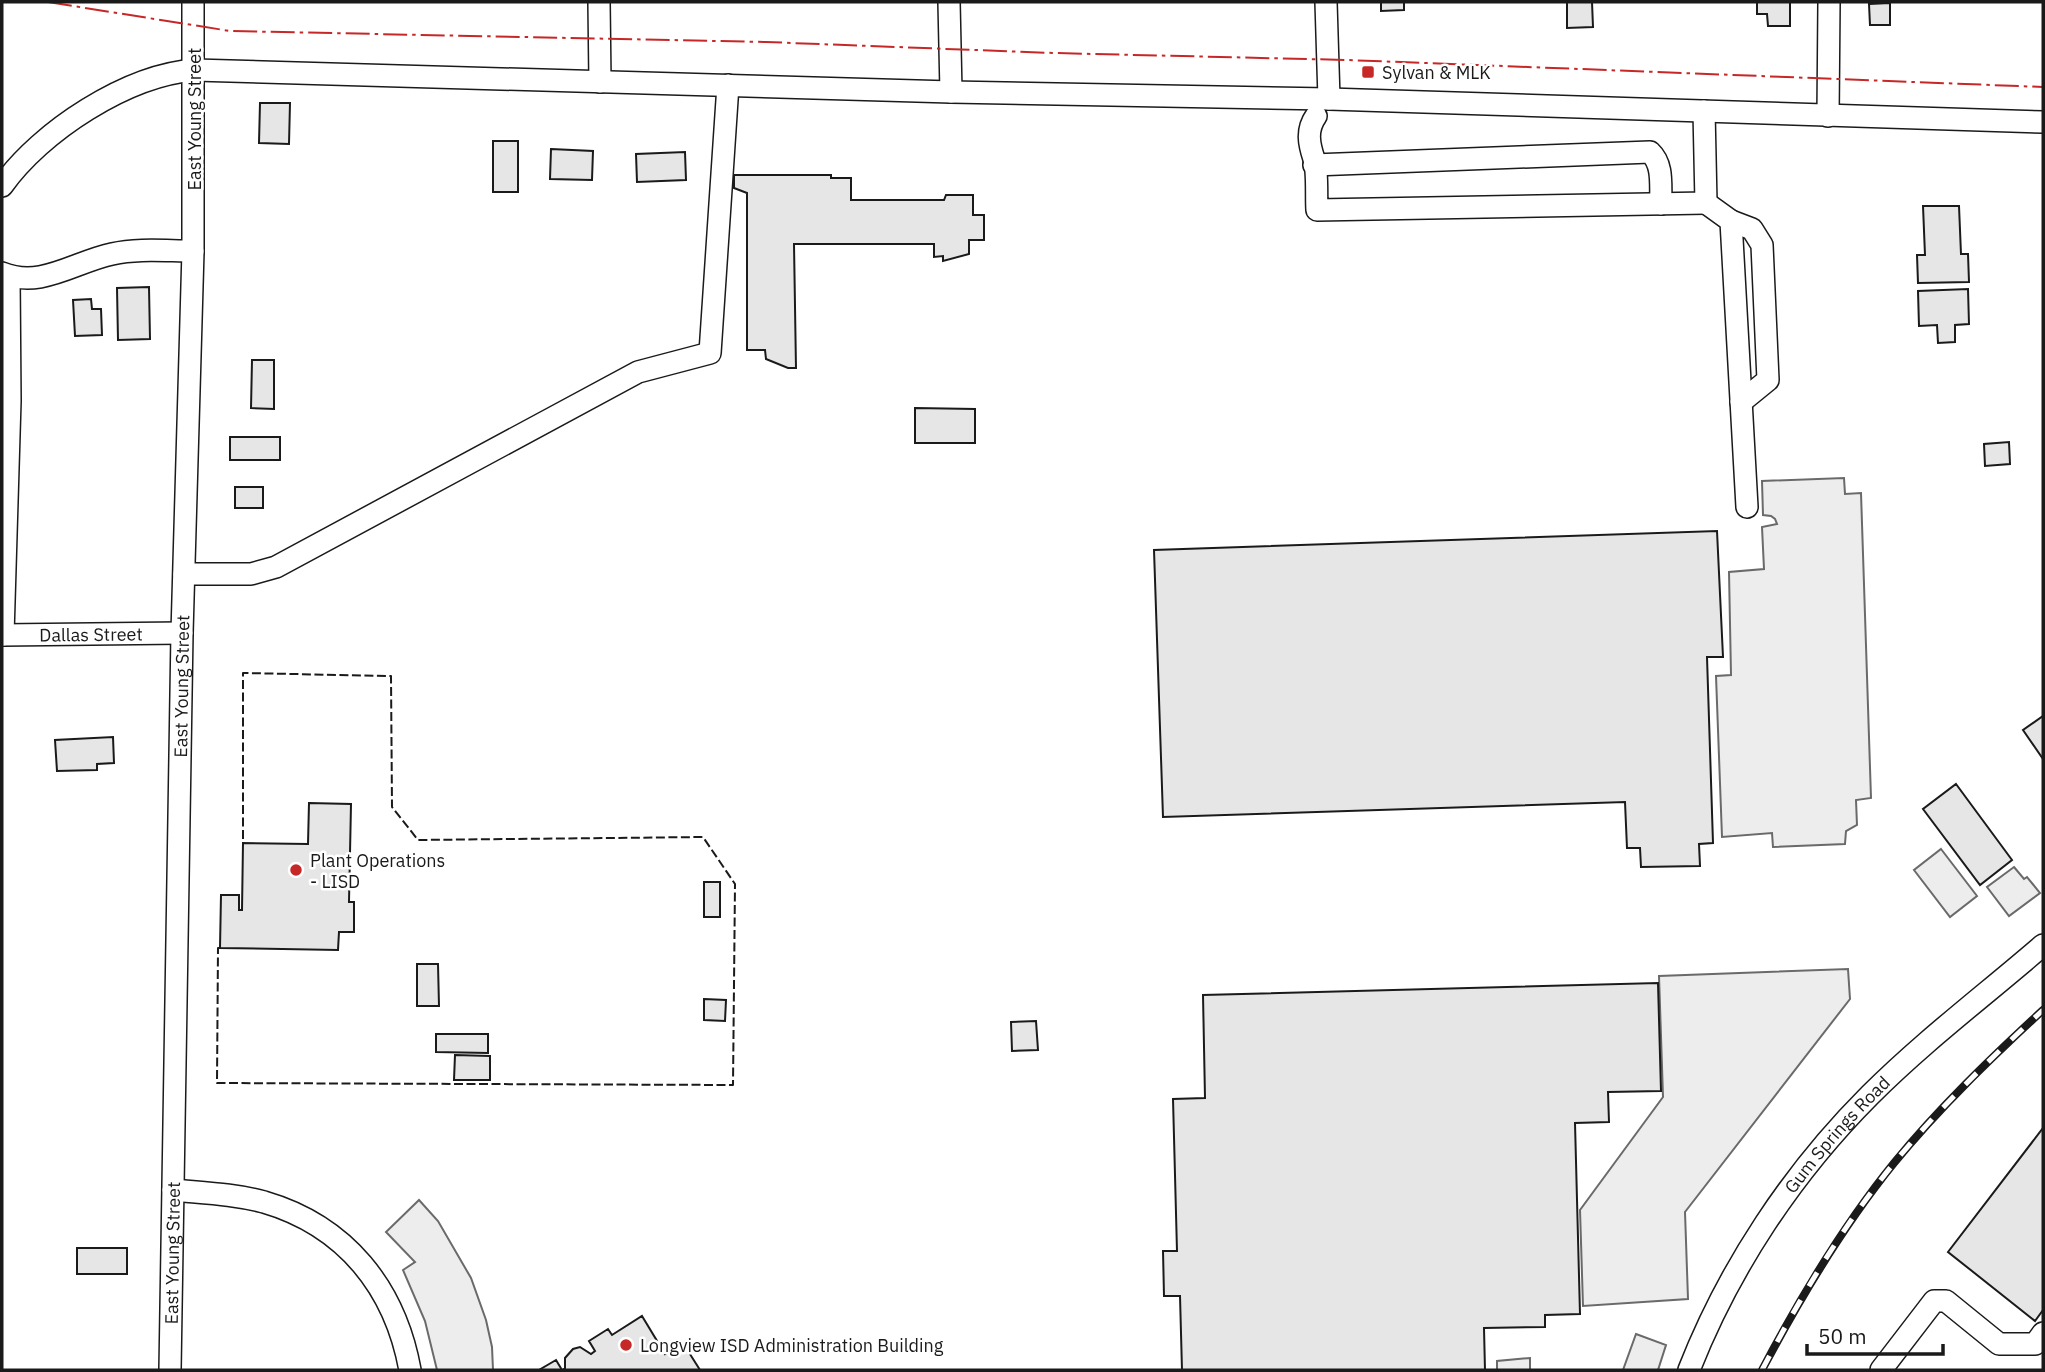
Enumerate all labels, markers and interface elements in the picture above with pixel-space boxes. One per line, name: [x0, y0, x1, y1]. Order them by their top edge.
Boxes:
street label: East Young Street: [183, 48, 206, 190]
place label: Sylvan & MLK: [1382, 61, 1491, 84]
marker: Sylvan & MLK: [1360, 64, 1376, 80]
street label: East Young Street: [168, 614, 194, 758]
street label: Dallas Street: [39, 622, 143, 646]
place label: Plant Operations - LISD: [310, 849, 445, 893]
marker: Plant Operations - LISD: [288, 862, 304, 878]
street label: Gum Springs Road: [1779, 1071, 1894, 1197]
street label: East Young Street: [159, 1181, 185, 1325]
scale bar: [1807, 1312, 1944, 1356]
text: 50 m: [1818, 1322, 1867, 1350]
place label: Longview ISD Administration Building: [640, 1334, 944, 1357]
marker: Longview ISD Administration Building: [618, 1337, 634, 1353]

